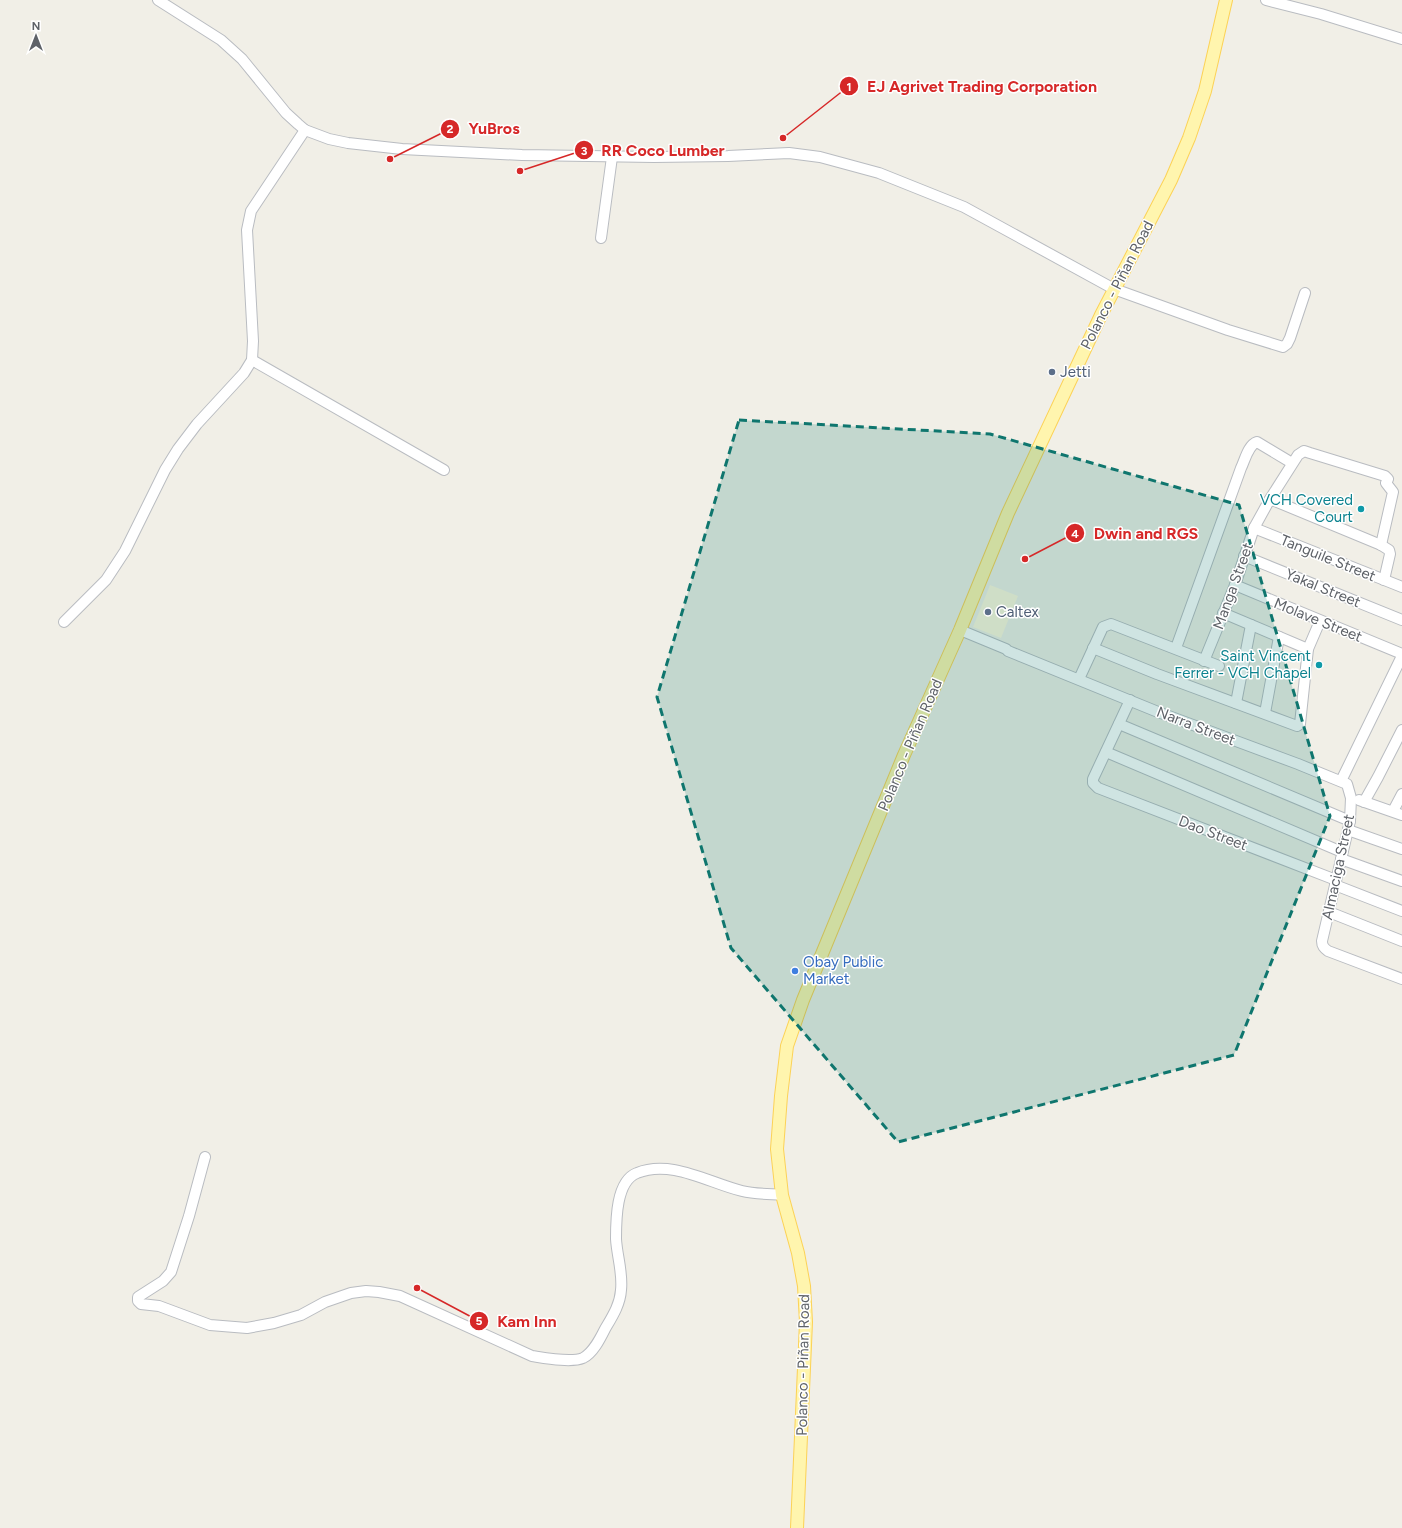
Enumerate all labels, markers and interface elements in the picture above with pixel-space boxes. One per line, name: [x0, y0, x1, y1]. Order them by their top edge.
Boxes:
north arrow: [16, 16, 56, 56]
text: N: [32, 20, 40, 33]
callout: EJ Agrivet Trading Corporation: [839, 72, 1105, 100]
text: EJ Agrivet Trading Corporation: [867, 77, 1097, 96]
text: 1: [846, 80, 852, 94]
callout: YuBros: [440, 115, 527, 143]
text: YuBros: [468, 119, 520, 138]
text: 2: [447, 122, 454, 136]
callout: RR Coco Lumber: [574, 136, 733, 164]
text: RR Coco Lumber: [601, 141, 725, 160]
text: 3: [581, 144, 588, 158]
street label: Polanco - Piñan Road: [1077, 218, 1157, 352]
place label: Jetti: [1060, 363, 1091, 381]
marker: Jetti: [1047, 367, 1057, 377]
place label: VCH Covered Court: [1260, 491, 1353, 526]
marker: VCH Covered Court: [1356, 504, 1366, 514]
callout: Dwin and RGS: [1065, 519, 1206, 547]
text: Dwin and RGS: [1094, 524, 1199, 543]
text: 4: [1071, 527, 1079, 541]
street label: Tanguile Street: [1278, 531, 1379, 585]
street label: Manga Street: [1209, 540, 1257, 632]
street label: Yakal Street: [1283, 565, 1364, 611]
street label: Molave Street: [1271, 594, 1365, 646]
place label: Caltex: [996, 603, 1039, 621]
marker: Caltex: [983, 607, 993, 617]
place label: Saint Vincent Ferrer - VCH Chapel: [1174, 647, 1311, 682]
marker: Saint Vincent Ferrer - VCH Chapel: [1314, 660, 1324, 670]
street label: Polanco - Piñan Road: [874, 676, 946, 814]
street label: Narra Street: [1154, 703, 1238, 749]
street label: Dao Street: [1176, 812, 1250, 854]
street label: Almaciga Street: [1318, 812, 1358, 922]
place label: Obay Public Market: [803, 953, 883, 988]
marker: Obay Public Market: [790, 966, 800, 976]
street label: Polanco - Piñan Road: [793, 1294, 813, 1436]
callout: Kam Inn: [469, 1307, 564, 1335]
text: Kam Inn: [497, 1312, 557, 1331]
text: 5: [476, 1314, 483, 1328]

